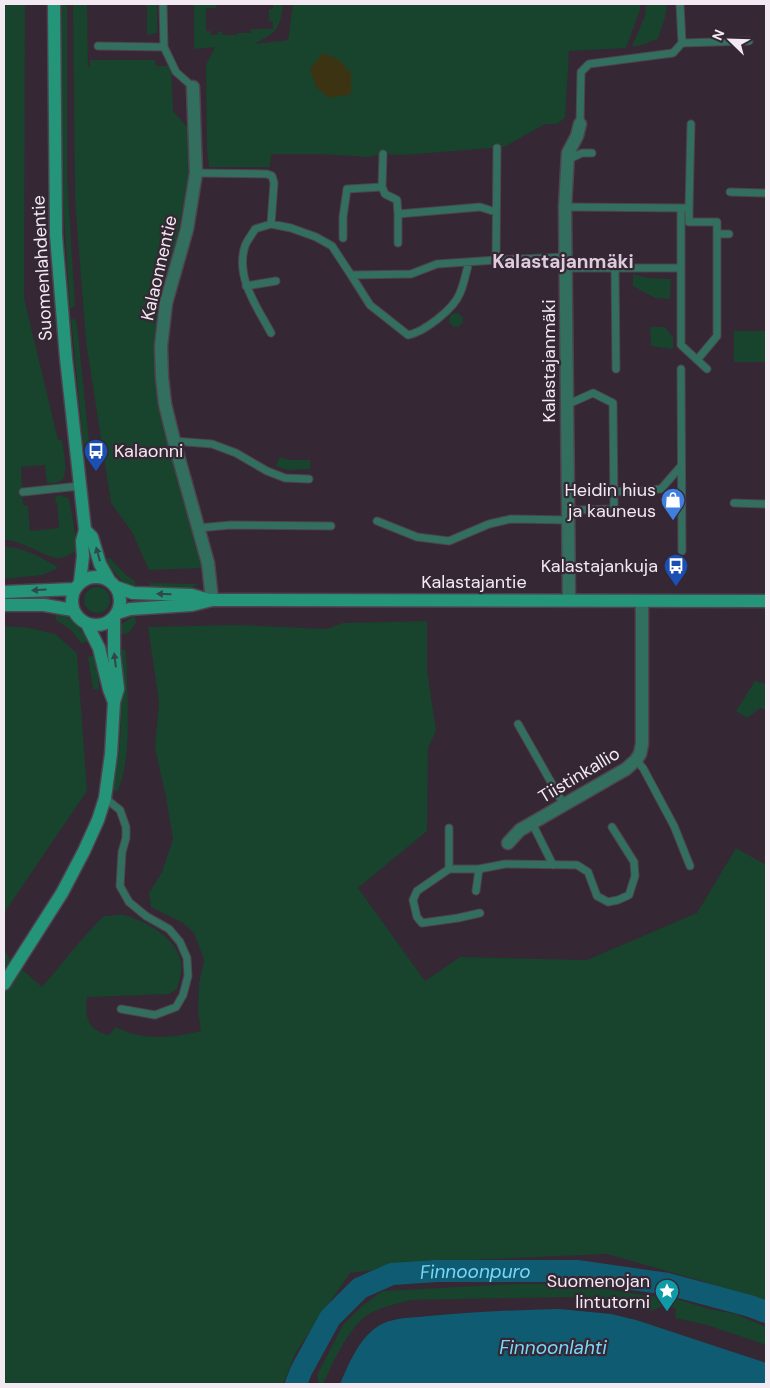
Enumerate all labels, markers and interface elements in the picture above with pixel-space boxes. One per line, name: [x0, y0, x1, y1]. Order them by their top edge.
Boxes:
north arrow: [705, 15, 755, 65]
text: N: [708, 27, 728, 43]
street label: Suomenlahdentie: [26, 195, 58, 341]
street label: Kalaonnentie: [135, 213, 183, 323]
district label: Kalastajanmäki: [492, 249, 634, 274]
street label: Kalastajanmäki: [537, 300, 561, 422]
bus stop icon: Kalaonni: [83, 438, 109, 472]
place label: Kalaonni: [114, 439, 183, 463]
place label: Heidin hius ja kauneus: [564, 478, 656, 523]
shop icon: Heidin hius ja kauneus: [660, 487, 686, 521]
one-way arrow: [93, 547, 101, 562]
bus stop icon: Kalastajankuja: [663, 553, 689, 587]
place label: Kalastajankuja: [541, 554, 658, 578]
street label: Kalastajantie: [421, 570, 527, 594]
one-way arrow: [31, 587, 47, 595]
one-way arrow: [156, 590, 172, 598]
one-way arrow: [111, 652, 119, 668]
street label: Tiistinkallio: [534, 741, 624, 809]
water label: Finnoonpuro: [419, 1259, 531, 1285]
place label: Suomenojan lintutorni: [547, 1269, 650, 1314]
place icon: Suomenojan lintutorni: [654, 1278, 680, 1312]
water label: Finnoonlahti: [499, 1335, 607, 1360]

